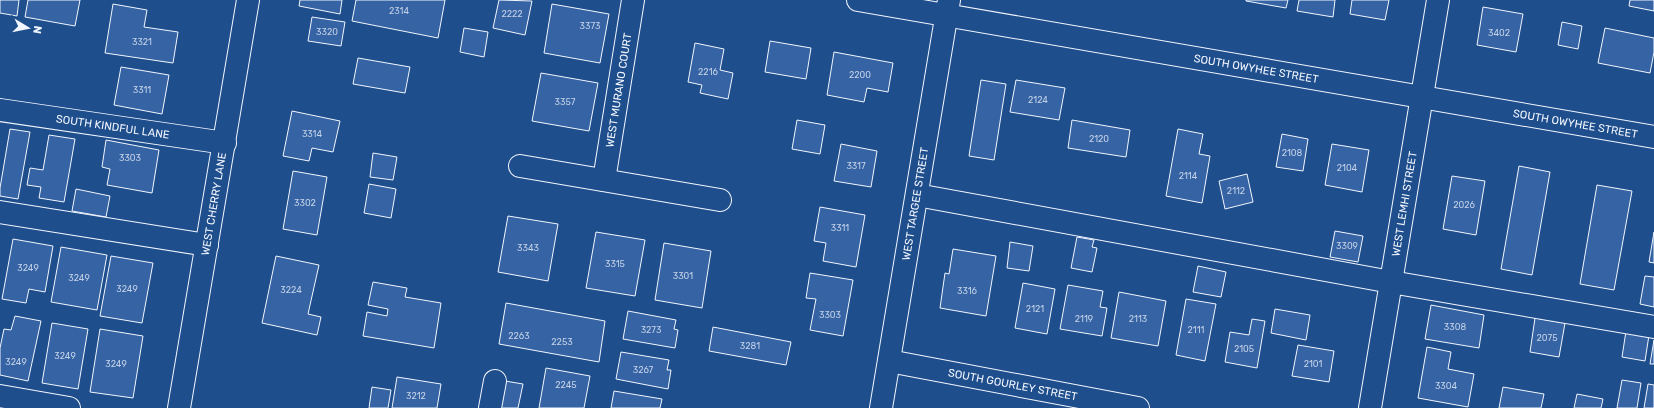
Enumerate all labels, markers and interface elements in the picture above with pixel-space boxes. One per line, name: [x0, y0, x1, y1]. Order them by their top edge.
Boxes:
house number: 2314: [389, 6, 409, 16]
north arrow: [8, 8, 48, 48]
house number: 2222: [501, 9, 523, 19]
house number: 3373: [580, 21, 600, 31]
text: N: [30, 25, 44, 35]
house number: 3320: [316, 27, 338, 37]
house number: 3402: [1488, 28, 1510, 38]
street label: WEST MURANO COURT: [603, 31, 635, 148]
house number: 3321: [132, 37, 152, 47]
street label: SOUTH OWYHEE STREET: [1193, 52, 1320, 86]
house number: 2216: [698, 67, 718, 77]
house number: 2200: [849, 70, 871, 80]
house number: 3311: [133, 85, 151, 95]
house number: 2124: [1028, 95, 1048, 105]
house number: 3357: [555, 97, 576, 107]
street label: SOUTH OWYHEE STREET: [1512, 107, 1639, 141]
street label: SOUTH KINDFUL LANE: [55, 112, 171, 142]
house number: 3314: [302, 129, 322, 139]
house number: 2120: [1089, 134, 1109, 144]
street label: WEST TARGEE STREET: [900, 146, 931, 261]
house number: 2108: [1282, 148, 1303, 158]
street label: WEST LEMHI STREET: [1389, 150, 1420, 257]
street label: WEST CHERRY LANE: [199, 151, 229, 257]
house number: 3303: [119, 153, 141, 163]
house number: 3317: [846, 161, 866, 171]
house number: 2104: [1337, 163, 1358, 173]
house number: 2114: [1179, 171, 1198, 181]
house number: 2112: [1227, 186, 1245, 196]
house number: 3302: [294, 198, 316, 208]
house number: 2026: [1453, 200, 1475, 210]
house number: 3311: [831, 223, 849, 233]
house number: 3309: [1336, 241, 1358, 251]
house number: 3343: [517, 243, 539, 253]
house number: 3315: [605, 259, 625, 269]
house number: 3249: [17, 263, 39, 273]
house number: 3301: [673, 271, 693, 281]
house number: 3249: [68, 273, 90, 283]
house number: 3249: [116, 284, 138, 294]
house number: 3224: [280, 285, 302, 295]
house number: 3316: [957, 286, 978, 296]
house number: 2121: [1026, 304, 1044, 314]
house number: 3303: [819, 310, 841, 320]
house number: 2119: [1075, 314, 1093, 324]
house number: 2113: [1129, 314, 1147, 324]
house number: 3308: [1444, 322, 1466, 332]
house number: 3273: [641, 325, 661, 335]
house number: 2111: [1188, 325, 1205, 335]
house number: 2263: [508, 331, 530, 341]
house number: 2075: [1537, 333, 1557, 343]
house number: 2253: [551, 337, 573, 347]
house number: 3281: [740, 341, 760, 351]
house number: 2105: [1234, 344, 1254, 354]
house number: 3249: [54, 351, 76, 361]
house number: 3249: [5, 357, 27, 367]
house number: 3249: [105, 359, 127, 369]
house number: 2101: [1304, 359, 1322, 369]
house number: 3267: [633, 365, 654, 375]
street label: SOUTH GOURLEY STREET: [947, 366, 1079, 404]
house number: 2245: [555, 380, 577, 390]
house number: 3304: [1435, 381, 1457, 391]
house number: 3212: [406, 391, 426, 401]

